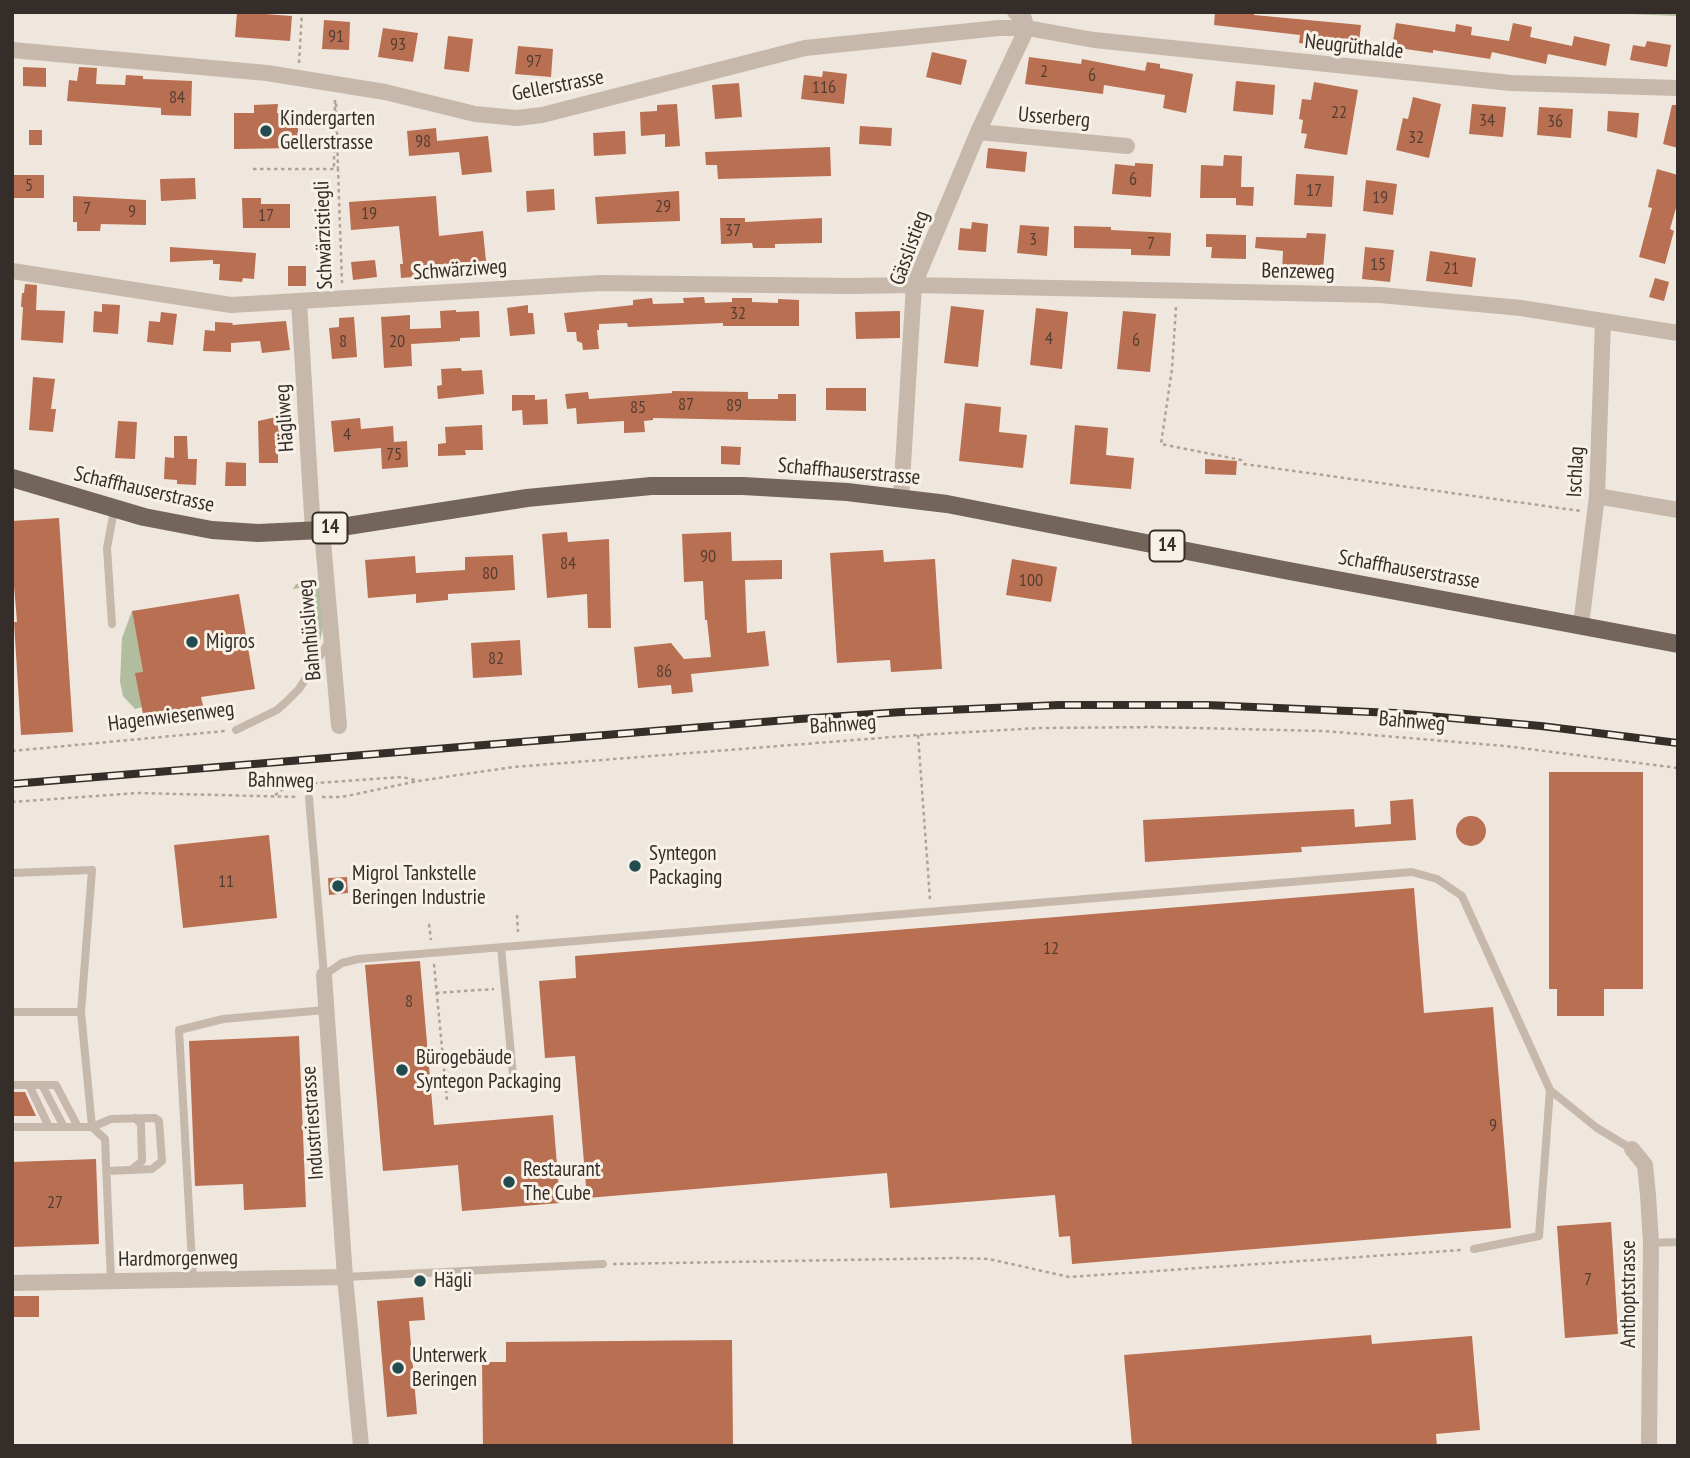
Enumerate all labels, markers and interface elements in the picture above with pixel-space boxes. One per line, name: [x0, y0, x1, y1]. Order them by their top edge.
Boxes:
house number: 91: [328, 26, 344, 48]
street label: Neugrüthalde: [1303, 29, 1405, 65]
house number: 93: [390, 34, 406, 56]
house number: 97: [526, 51, 542, 73]
house number: 2: [1040, 61, 1048, 83]
street label: Gellerstrasse: [510, 65, 606, 107]
house number: 6: [1088, 65, 1096, 87]
house number: 116: [812, 77, 836, 99]
house number: 84: [169, 87, 185, 109]
street label: Usserberg: [1017, 102, 1091, 134]
house number: 22: [1331, 102, 1347, 124]
place label: Kindergarten Gellerstrasse: [280, 106, 375, 156]
house number: 34: [1479, 110, 1495, 132]
house number: 36: [1547, 111, 1563, 133]
marker: Kindergarten Gellerstrasse: [258, 123, 274, 139]
house number: 32: [1408, 127, 1424, 149]
house number: 98: [415, 131, 431, 153]
house number: 6: [1129, 169, 1137, 191]
house number: 5: [25, 175, 33, 197]
street label: Schwärzistiegli: [310, 180, 338, 290]
house number: 17: [1306, 180, 1322, 202]
house number: 19: [1372, 187, 1388, 209]
house number: 29: [655, 196, 671, 218]
house number: 7: [83, 198, 91, 220]
house number: 9: [128, 201, 136, 223]
house number: 19: [361, 203, 377, 225]
house number: 17: [258, 205, 274, 227]
street label: Gässlistieg: [885, 207, 935, 289]
house number: 37: [725, 220, 741, 242]
house number: 3: [1029, 229, 1037, 251]
house number: 7: [1147, 233, 1155, 255]
street label: Schwärziweg: [412, 254, 508, 286]
house number: 15: [1370, 254, 1386, 276]
house number: 21: [1443, 258, 1459, 280]
street label: Benzeweg: [1261, 259, 1335, 285]
house number: 32: [730, 303, 746, 325]
house number: 4: [1045, 328, 1053, 350]
house number: 6: [1132, 330, 1140, 352]
house number: 8: [339, 331, 347, 353]
house number: 20: [389, 331, 405, 353]
street label: Hägliweg: [270, 383, 300, 453]
house number: 87: [678, 394, 694, 416]
house number: 89: [726, 395, 742, 417]
house number: 85: [630, 397, 646, 419]
house number: 4: [343, 424, 351, 446]
house number: 75: [386, 444, 402, 466]
street label: Ischlag: [1562, 446, 1590, 498]
street label: Schaffhauserstrasse: [777, 453, 921, 491]
street label: Schaffhauserstrasse: [71, 462, 217, 518]
road number: 14: [312, 512, 348, 544]
road number: 14: [1150, 530, 1184, 562]
street label: Schaffhauserstrasse: [1336, 545, 1482, 595]
house number: 90: [700, 546, 716, 568]
house number: 84: [560, 553, 576, 575]
house number: 80: [482, 563, 498, 585]
house number: 100: [1019, 570, 1043, 592]
street label: Bahnhüsliweg: [293, 578, 327, 682]
place label: Migros: [206, 629, 255, 655]
marker: Migros: [184, 634, 200, 650]
house number: 82: [488, 648, 504, 670]
house number: 86: [656, 661, 672, 683]
street label: Hagenwiesenweg: [106, 697, 236, 737]
street label: Bahnweg: [1378, 707, 1446, 737]
street label: Bahnweg: [809, 710, 877, 740]
street label: Bahnweg: [248, 768, 314, 794]
place label: Syntegon Packaging: [649, 841, 722, 891]
marker: Syntegon Packaging: [627, 858, 643, 874]
place label: Migrol Tankstelle Beringen Industrie: [352, 861, 486, 911]
house number: 11: [218, 871, 234, 893]
marker: Migrol Tankstelle Beringen Industrie: [330, 878, 346, 894]
house number: 12: [1043, 938, 1059, 960]
house number: 8: [405, 991, 413, 1013]
place label: Bürogebäude Syntegon Packaging: [416, 1045, 561, 1095]
marker: Bürogebäude Syntegon Packaging: [394, 1062, 410, 1078]
street label: Industriestrasse: [296, 1065, 330, 1181]
house number: 9: [1489, 1115, 1497, 1137]
place label: Restaurant The Cube: [523, 1157, 600, 1207]
marker: Restaurant The Cube: [501, 1174, 517, 1190]
house number: 27: [47, 1192, 63, 1214]
street label: Anthoptstrasse: [1616, 1240, 1642, 1348]
street label: Hardmorgenweg: [118, 1245, 238, 1273]
place label: Hägli: [434, 1268, 472, 1294]
house number: 7: [1584, 1269, 1592, 1291]
marker: Hägli: [412, 1273, 428, 1289]
place label: Unterwerk Beringen: [412, 1343, 487, 1393]
marker: Unterwerk Beringen: [390, 1360, 406, 1376]

